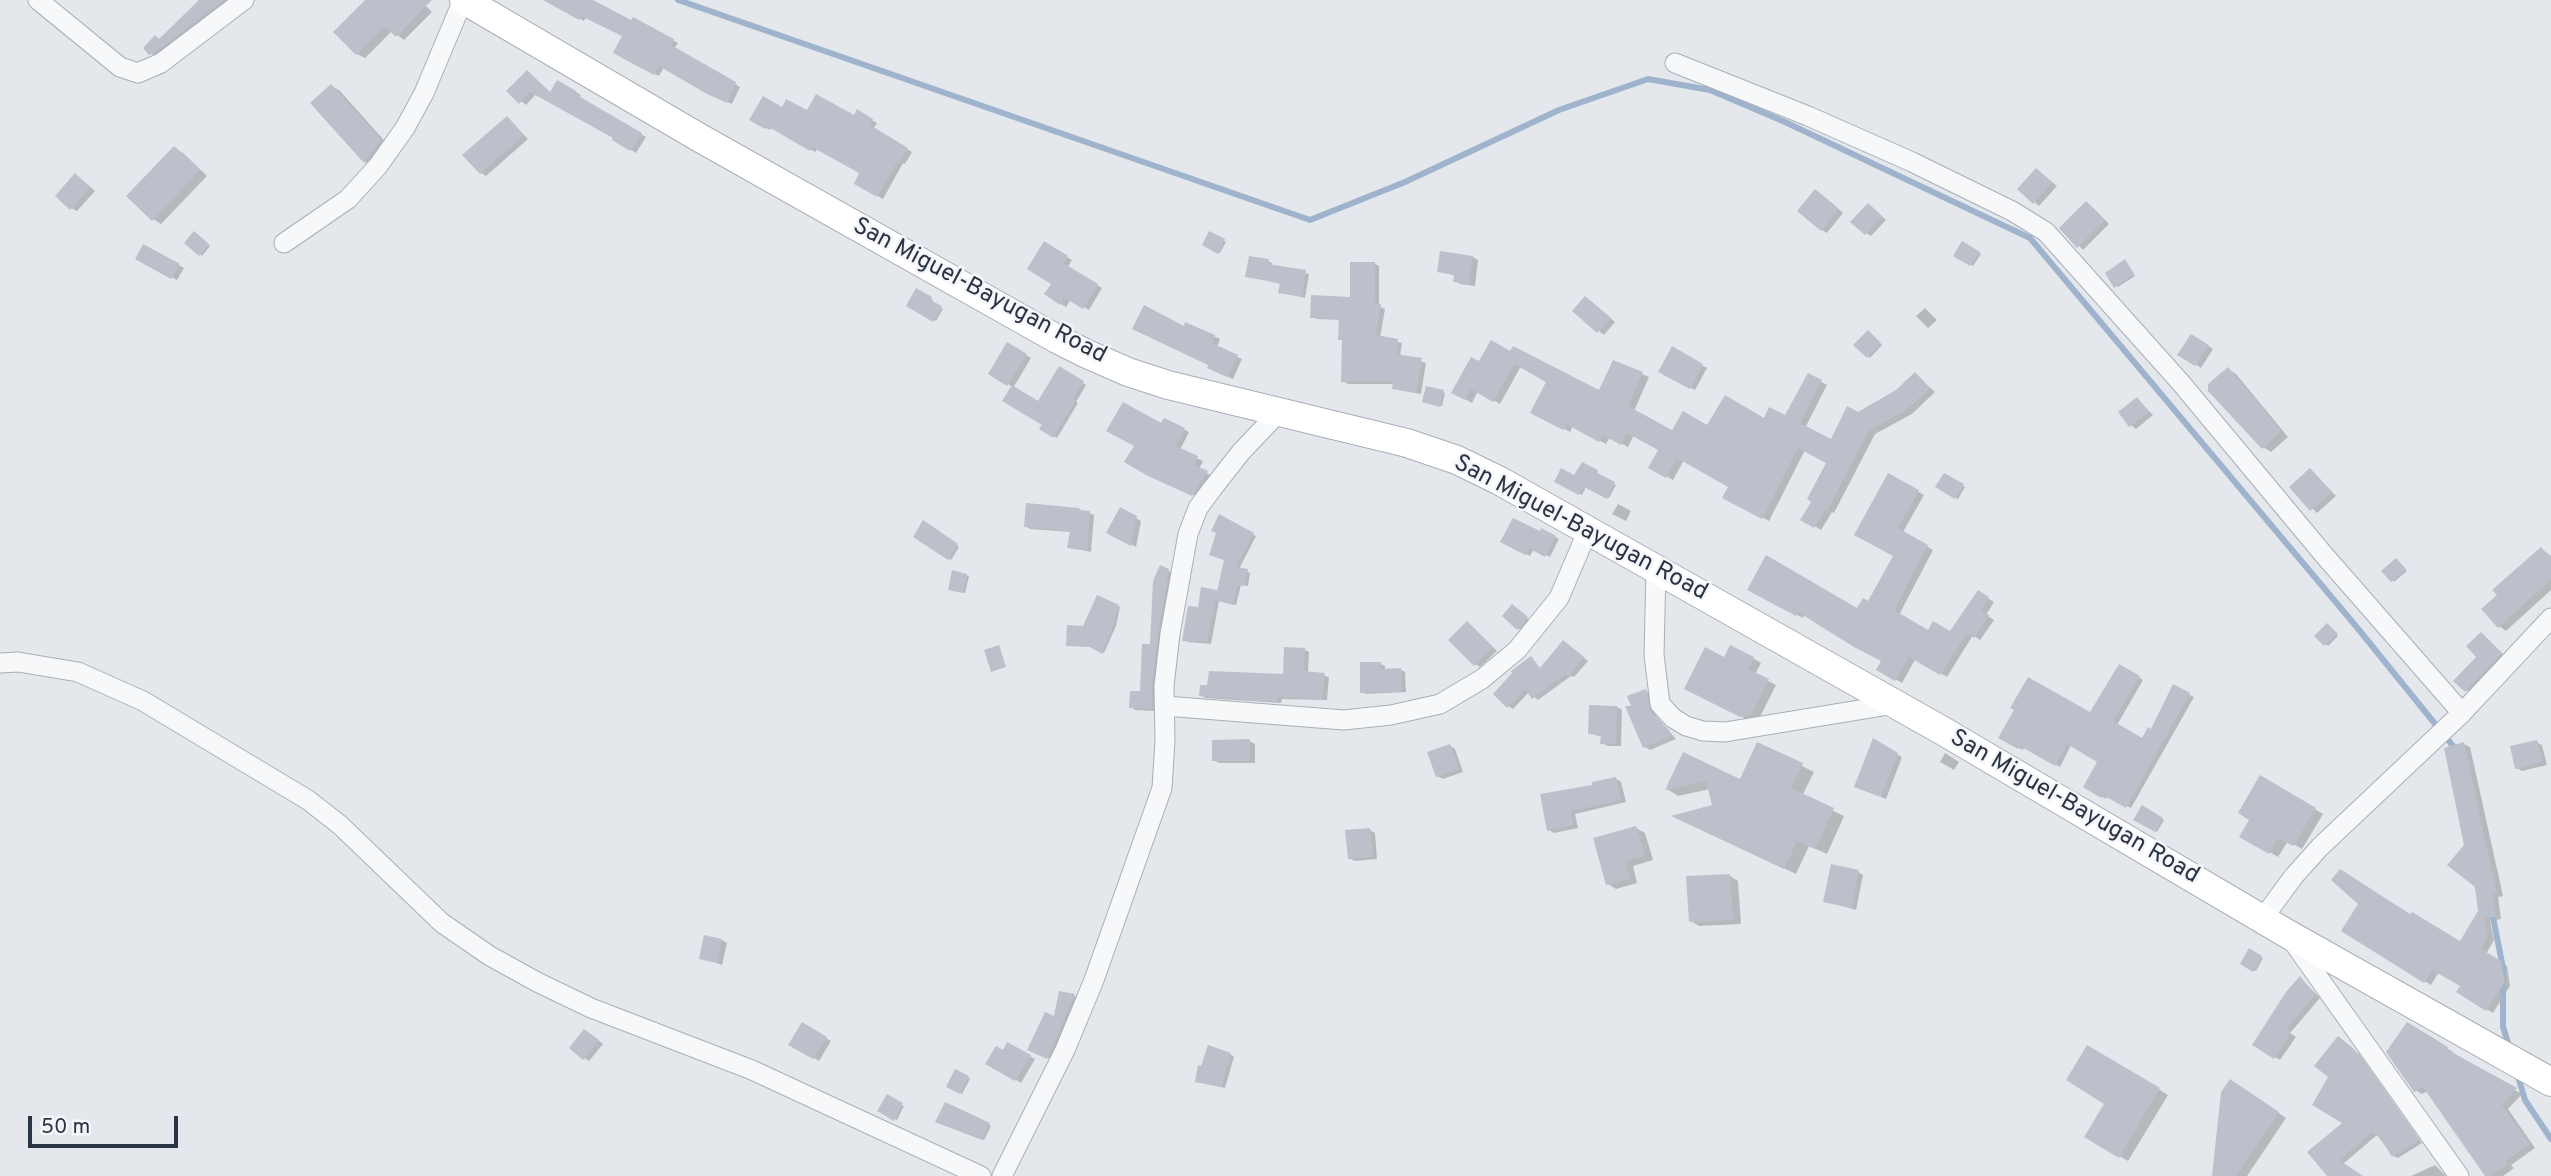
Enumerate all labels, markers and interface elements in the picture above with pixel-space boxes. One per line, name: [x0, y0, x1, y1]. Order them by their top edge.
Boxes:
street label: San Miguel-Bayugan Road: [847, 213, 1111, 371]
street label: San Miguel-Bayugan Road: [1448, 450, 1712, 608]
street label: San Miguel-Bayugan Road: [1944, 725, 2204, 891]
scale bar: [32, 1102, 182, 1146]
text: 50 m: [41, 1114, 90, 1141]

